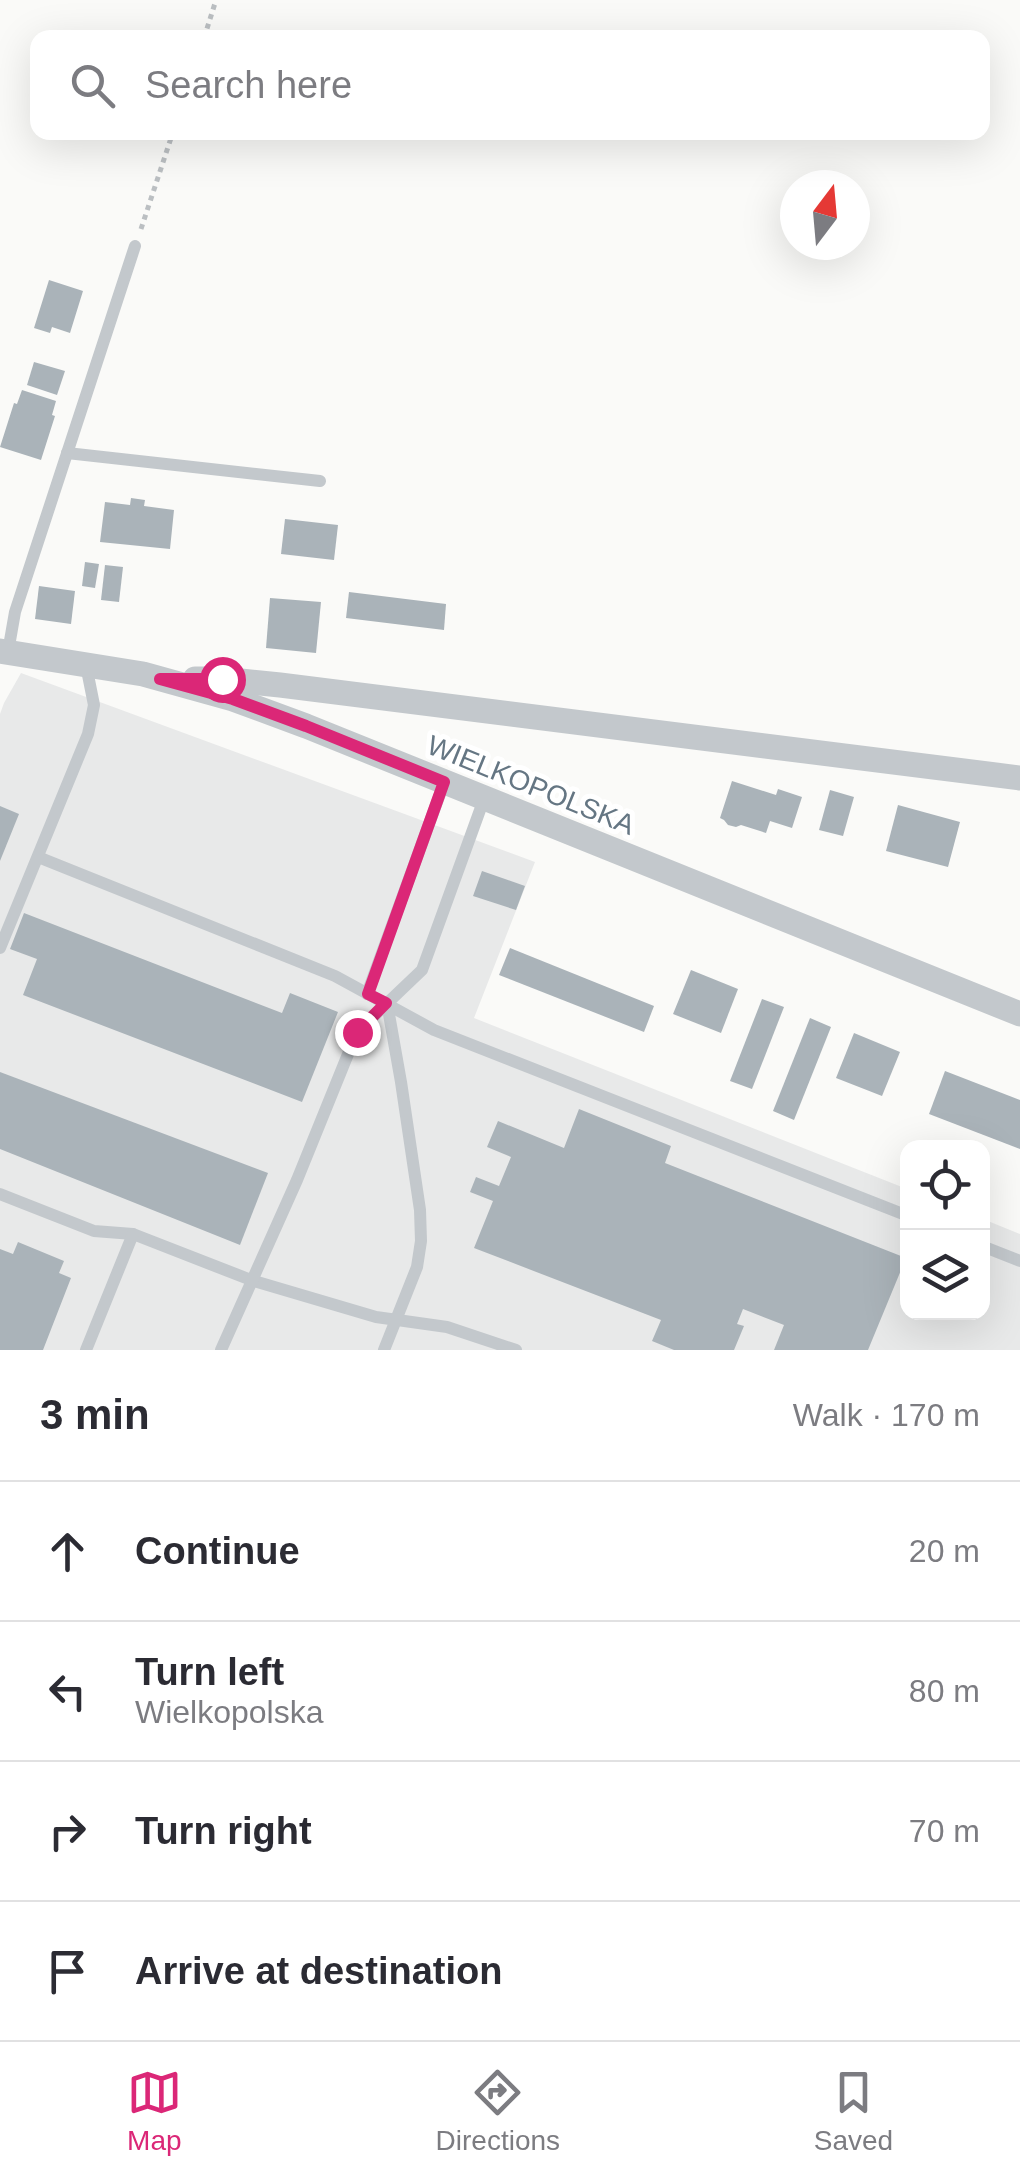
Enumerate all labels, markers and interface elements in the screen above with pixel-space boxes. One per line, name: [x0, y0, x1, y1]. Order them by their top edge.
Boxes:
search box: [30, 30, 990, 140]
icon: search: [65, 58, 120, 113]
text: Search here: [145, 64, 352, 106]
north arrow: [780, 170, 870, 260]
route start: [200, 657, 246, 703]
street label: WIELKOPOLSKA: [423, 729, 640, 841]
route end: [335, 1010, 381, 1056]
map controls: [900, 1140, 990, 1320]
button: locate: [900, 1140, 990, 1230]
button: layers: [900, 1230, 990, 1320]
text: 3 min: [40, 1391, 150, 1438]
text: Walk · 170 m: [793, 1397, 980, 1433]
icon: ahead: [40, 1524, 95, 1579]
text: Continue: [135, 1530, 300, 1572]
text: 20 m: [909, 1533, 980, 1569]
text: Turn left: [135, 1651, 284, 1693]
icon: left: [40, 1664, 95, 1719]
text: 80 m: [909, 1673, 980, 1709]
text: Wielkopolska: [135, 1694, 324, 1730]
icon: right: [40, 1804, 95, 1859]
text: Turn right: [135, 1810, 312, 1852]
text: 70 m: [909, 1813, 980, 1849]
icon: arrive: [40, 1944, 95, 1999]
text: Arrive at destination: [135, 1950, 502, 1992]
tab: Map: [127, 2065, 182, 2157]
tab: Directions: [436, 2065, 560, 2157]
tab: Saved: [814, 2065, 893, 2157]

